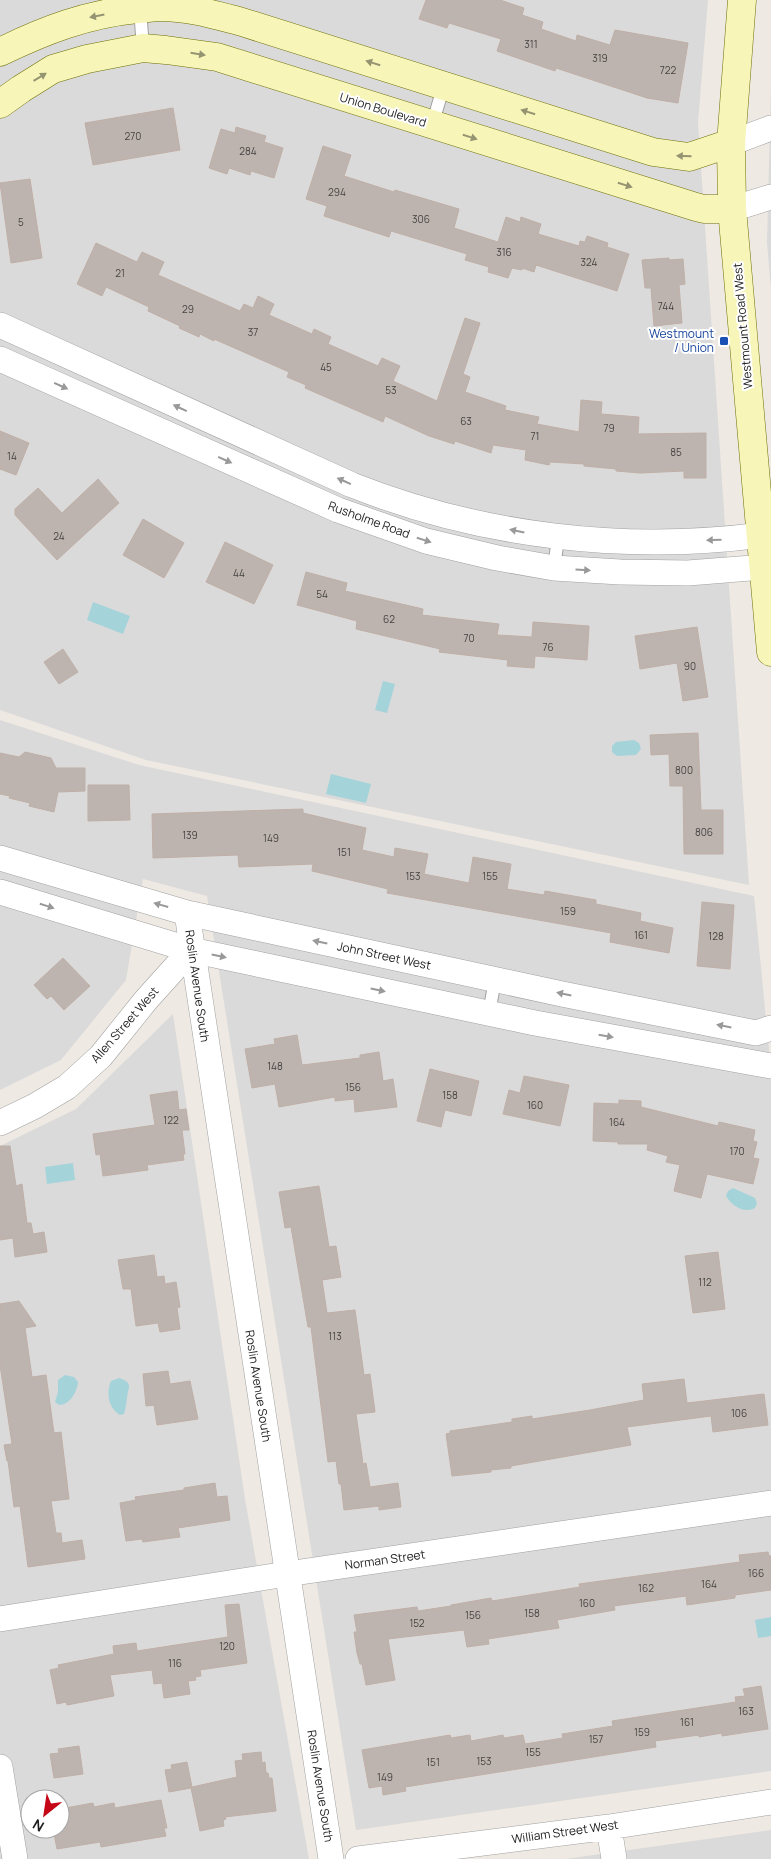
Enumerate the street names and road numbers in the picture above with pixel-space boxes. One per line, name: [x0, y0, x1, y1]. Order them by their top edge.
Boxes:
street label: Union Boulevard: [338, 88, 429, 131]
street label: Westmount Road West: [728, 262, 756, 390]
street label: Rusholme Road: [326, 497, 412, 542]
street label: Roslin Avenue South: [181, 929, 214, 1043]
street label: John Street West: [336, 937, 433, 974]
street label: Allen Street West: [87, 983, 163, 1066]
street label: Roslin Avenue South: [241, 1329, 276, 1443]
street label: Norman Street: [344, 1545, 427, 1574]
street label: Roslin Avenue South: [303, 1729, 338, 1843]
street label: William Street West: [510, 1816, 620, 1847]

